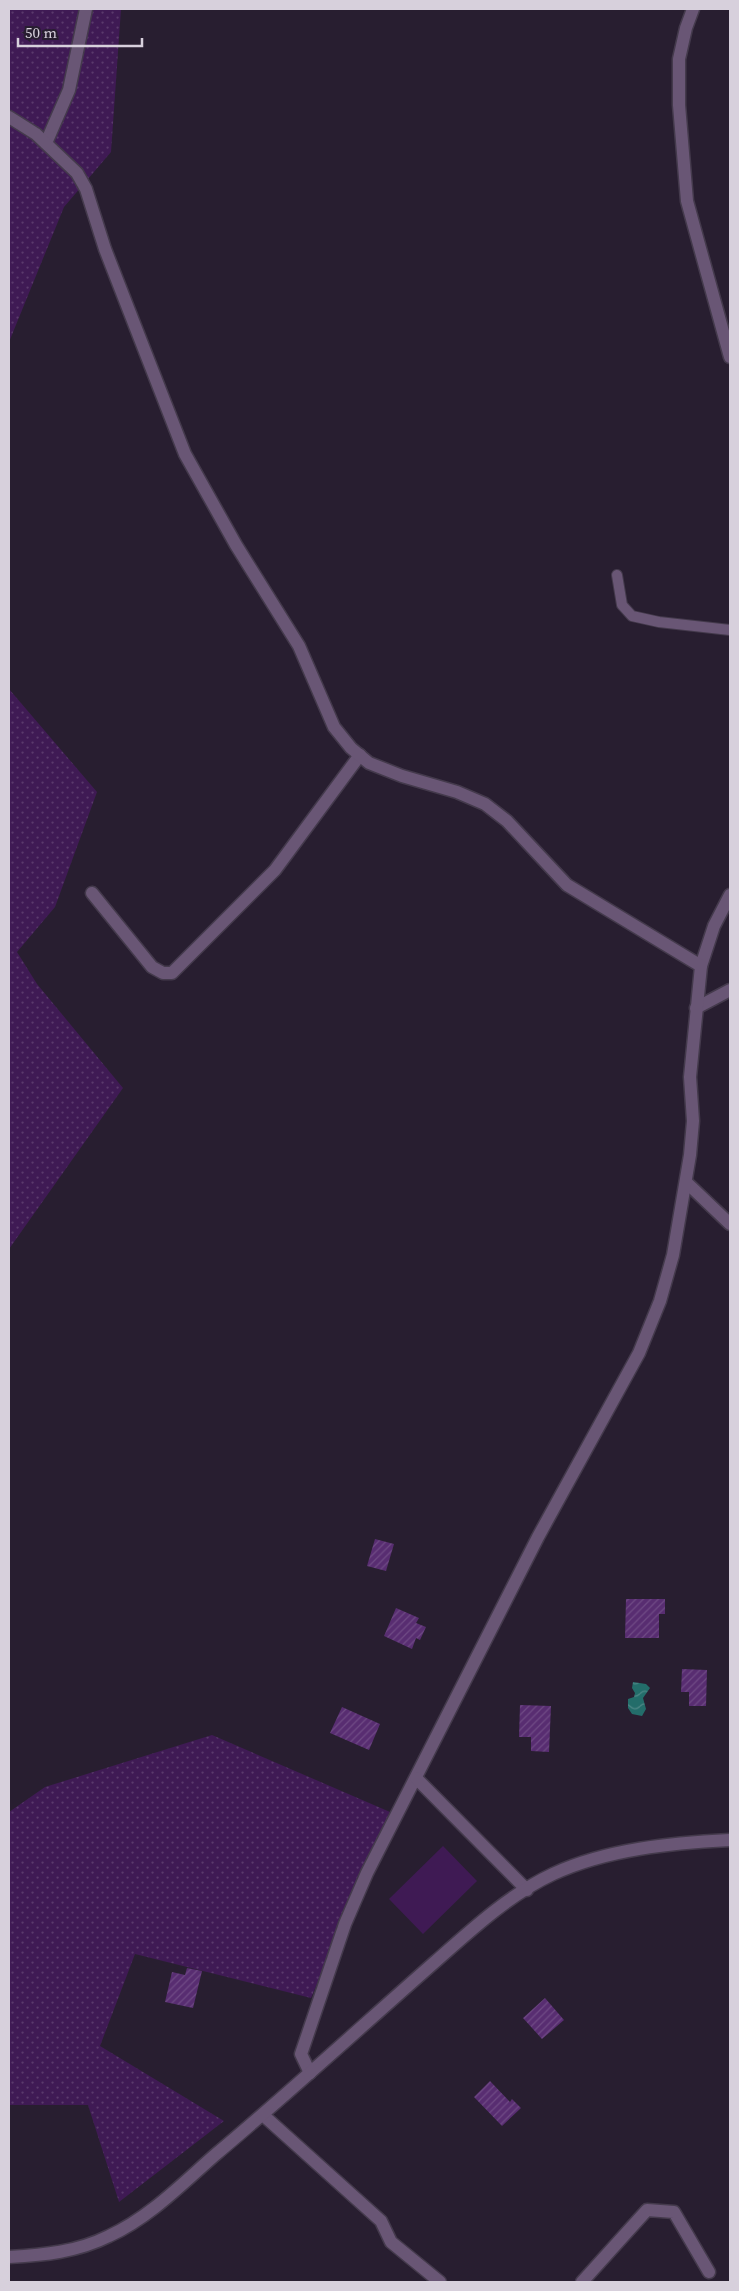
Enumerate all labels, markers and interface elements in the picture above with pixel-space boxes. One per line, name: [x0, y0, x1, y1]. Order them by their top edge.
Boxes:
scale bar: [18, 15, 141, 47]
text: 50 m: [25, 22, 57, 43]

